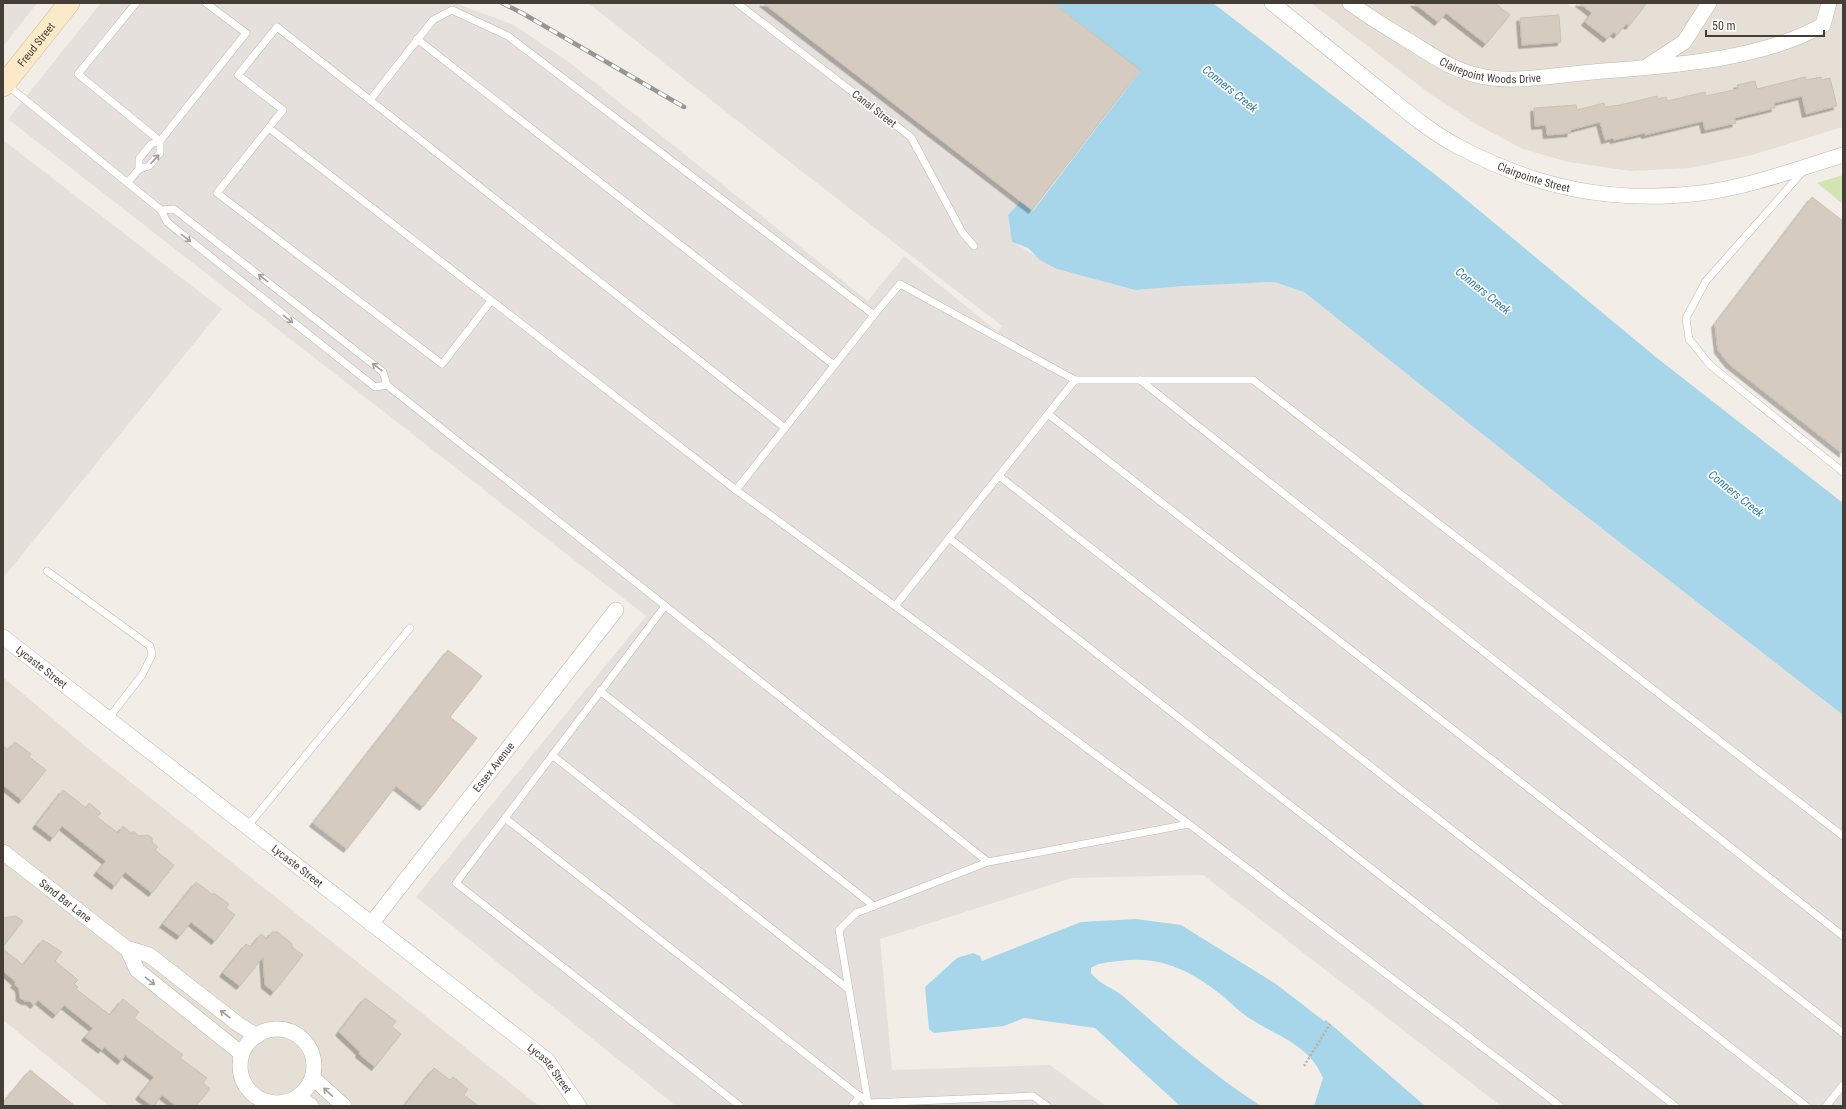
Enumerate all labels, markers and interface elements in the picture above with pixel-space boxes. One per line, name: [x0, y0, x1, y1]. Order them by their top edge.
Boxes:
scale bar: [1706, 12, 1824, 38]
text: 50 m: [1712, 19, 1736, 33]
street label: Freud Street: [14, 20, 57, 69]
street label: Clairepoint Woods Drive: [1437, 55, 1541, 86]
water label: Conners Creek: [1200, 62, 1261, 116]
street label: Canal Street: [849, 88, 899, 130]
one-way arrow: [151, 153, 160, 164]
street label: Clairpointe Street: [1495, 159, 1571, 195]
one-way arrow: [181, 234, 192, 242]
water label: Conners Creek: [1453, 264, 1514, 318]
one-way arrow: [258, 274, 269, 282]
one-way arrow: [283, 314, 294, 323]
one-way arrow: [371, 362, 382, 371]
water label: Conners Creek: [1706, 467, 1767, 521]
street label: Lycaste Street: [14, 643, 70, 691]
street label: Essex Avenue: [470, 740, 517, 795]
street label: Lycaste Street: [269, 842, 326, 890]
street label: Sand Bar Lane: [37, 876, 94, 925]
one-way arrow: [145, 976, 156, 985]
one-way arrow: [220, 1009, 231, 1018]
street label: Lycaste Street: [525, 1041, 574, 1095]
one-way arrow: [323, 1088, 333, 1097]

